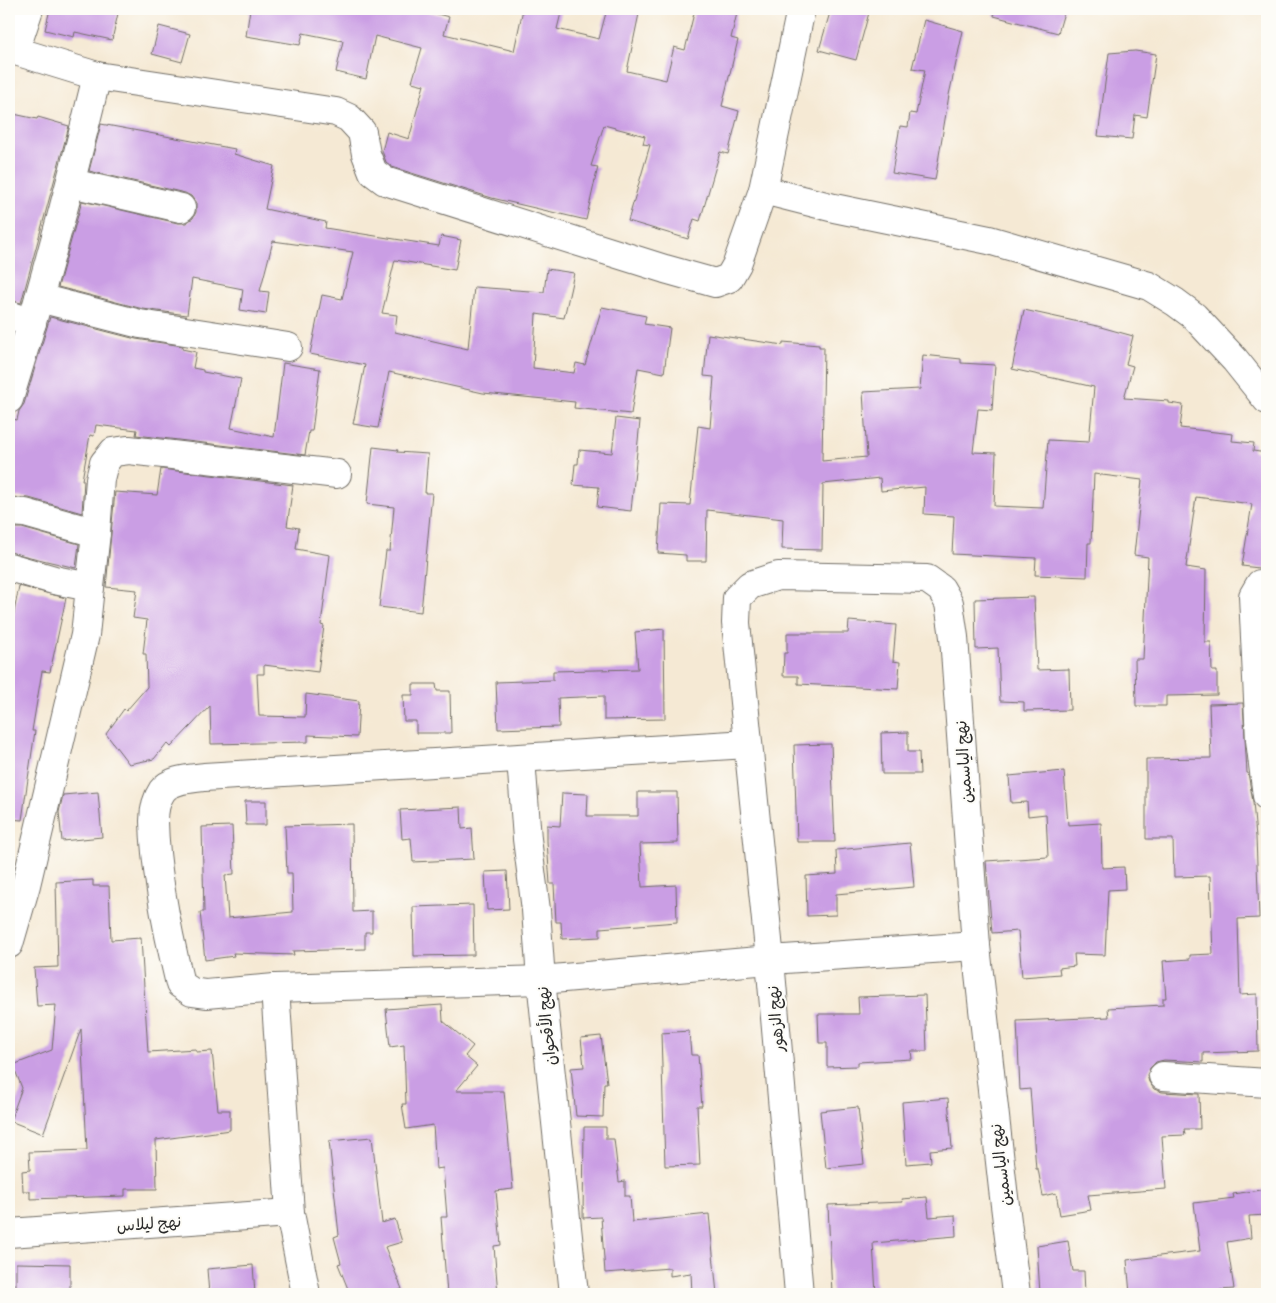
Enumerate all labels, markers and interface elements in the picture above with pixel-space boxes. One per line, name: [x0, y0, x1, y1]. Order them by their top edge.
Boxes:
street label: نهج الياسمين: [949, 720, 977, 804]
street label: نهج الأقحوان: [531, 985, 561, 1067]
street label: نهج الزهور: [761, 985, 789, 1054]
street label: نهج الياسمين: [984, 1122, 1016, 1208]
street label: نهج ليلاس: [116, 1210, 182, 1236]

